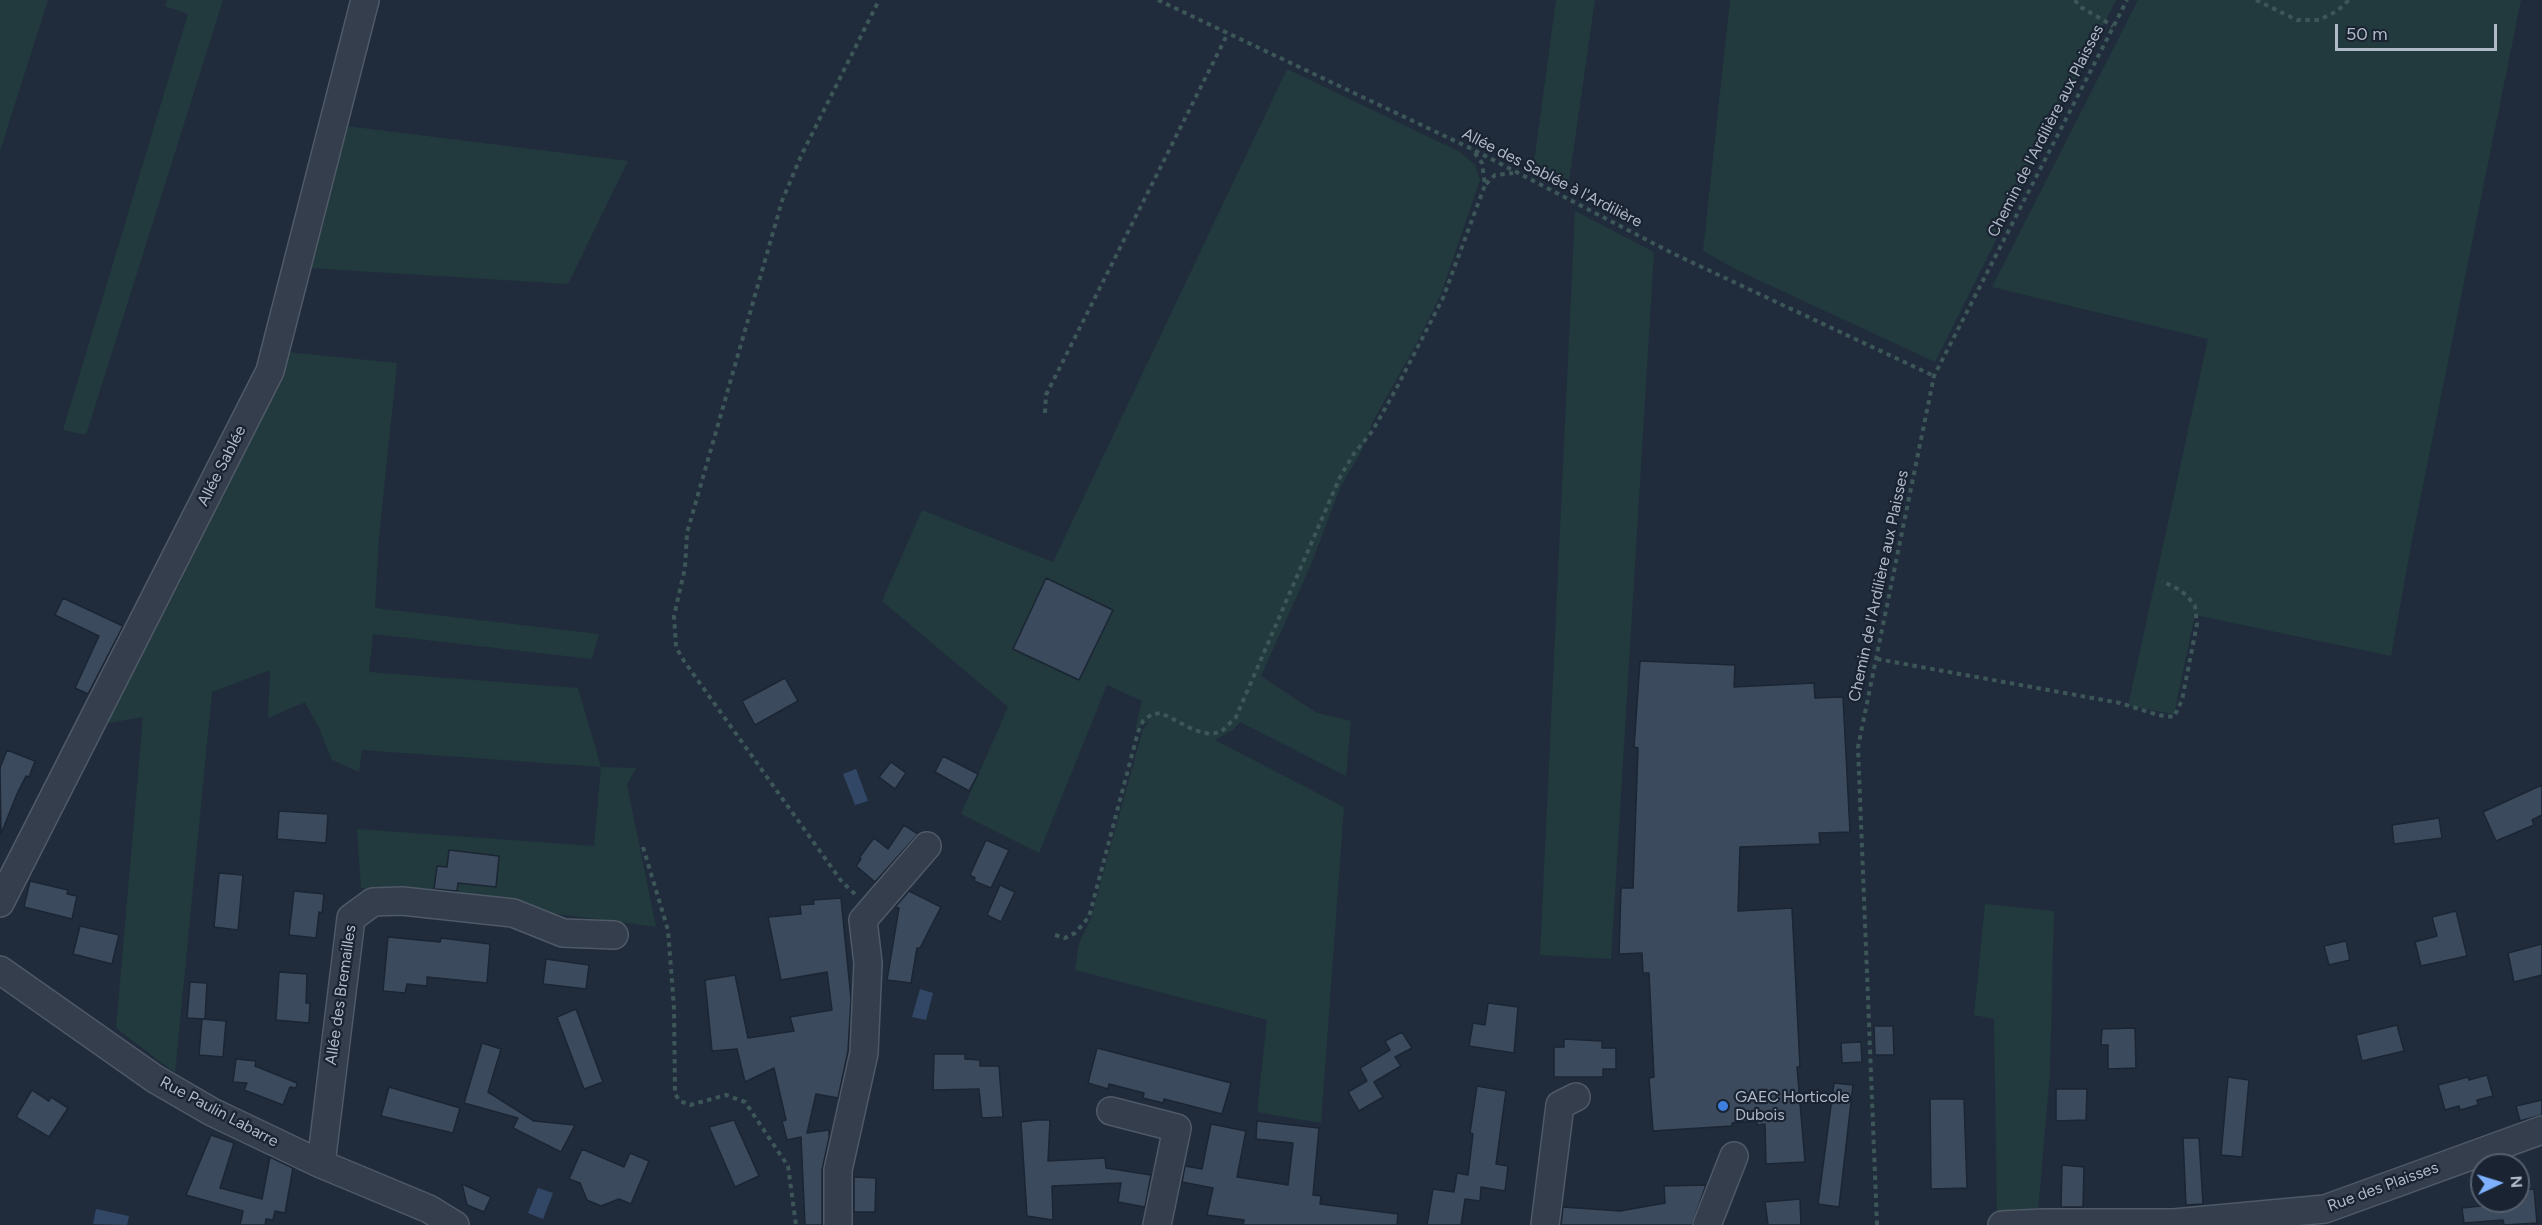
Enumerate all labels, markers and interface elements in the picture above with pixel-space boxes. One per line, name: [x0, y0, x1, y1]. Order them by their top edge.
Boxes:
scale bar: [2338, 12, 2500, 50]
street label: Chemin de l'Ardilière aux Plaisses: [1984, 22, 2108, 240]
text: 50 m: [2346, 23, 2388, 45]
street label: Allée des Sablée à l'Ardilière: [1459, 124, 1645, 232]
street label: Allée Sablée: [194, 423, 250, 509]
street label: Chemin de l'Ardilière aux Plaisses: [1845, 469, 1913, 703]
street label: Allée des Bremailles: [322, 924, 360, 1066]
street label: Rue Paulin Labarre: [156, 1073, 282, 1151]
place label: GAEC Horticole Dubois: [1735, 1087, 1850, 1125]
marker: GAEC Horticole Dubois: [1716, 1099, 1730, 1113]
north arrow: [2470, 1153, 2530, 1213]
street label: Rue des Plaisses: [2325, 1158, 2441, 1216]
text: N: [2507, 1175, 2526, 1189]

